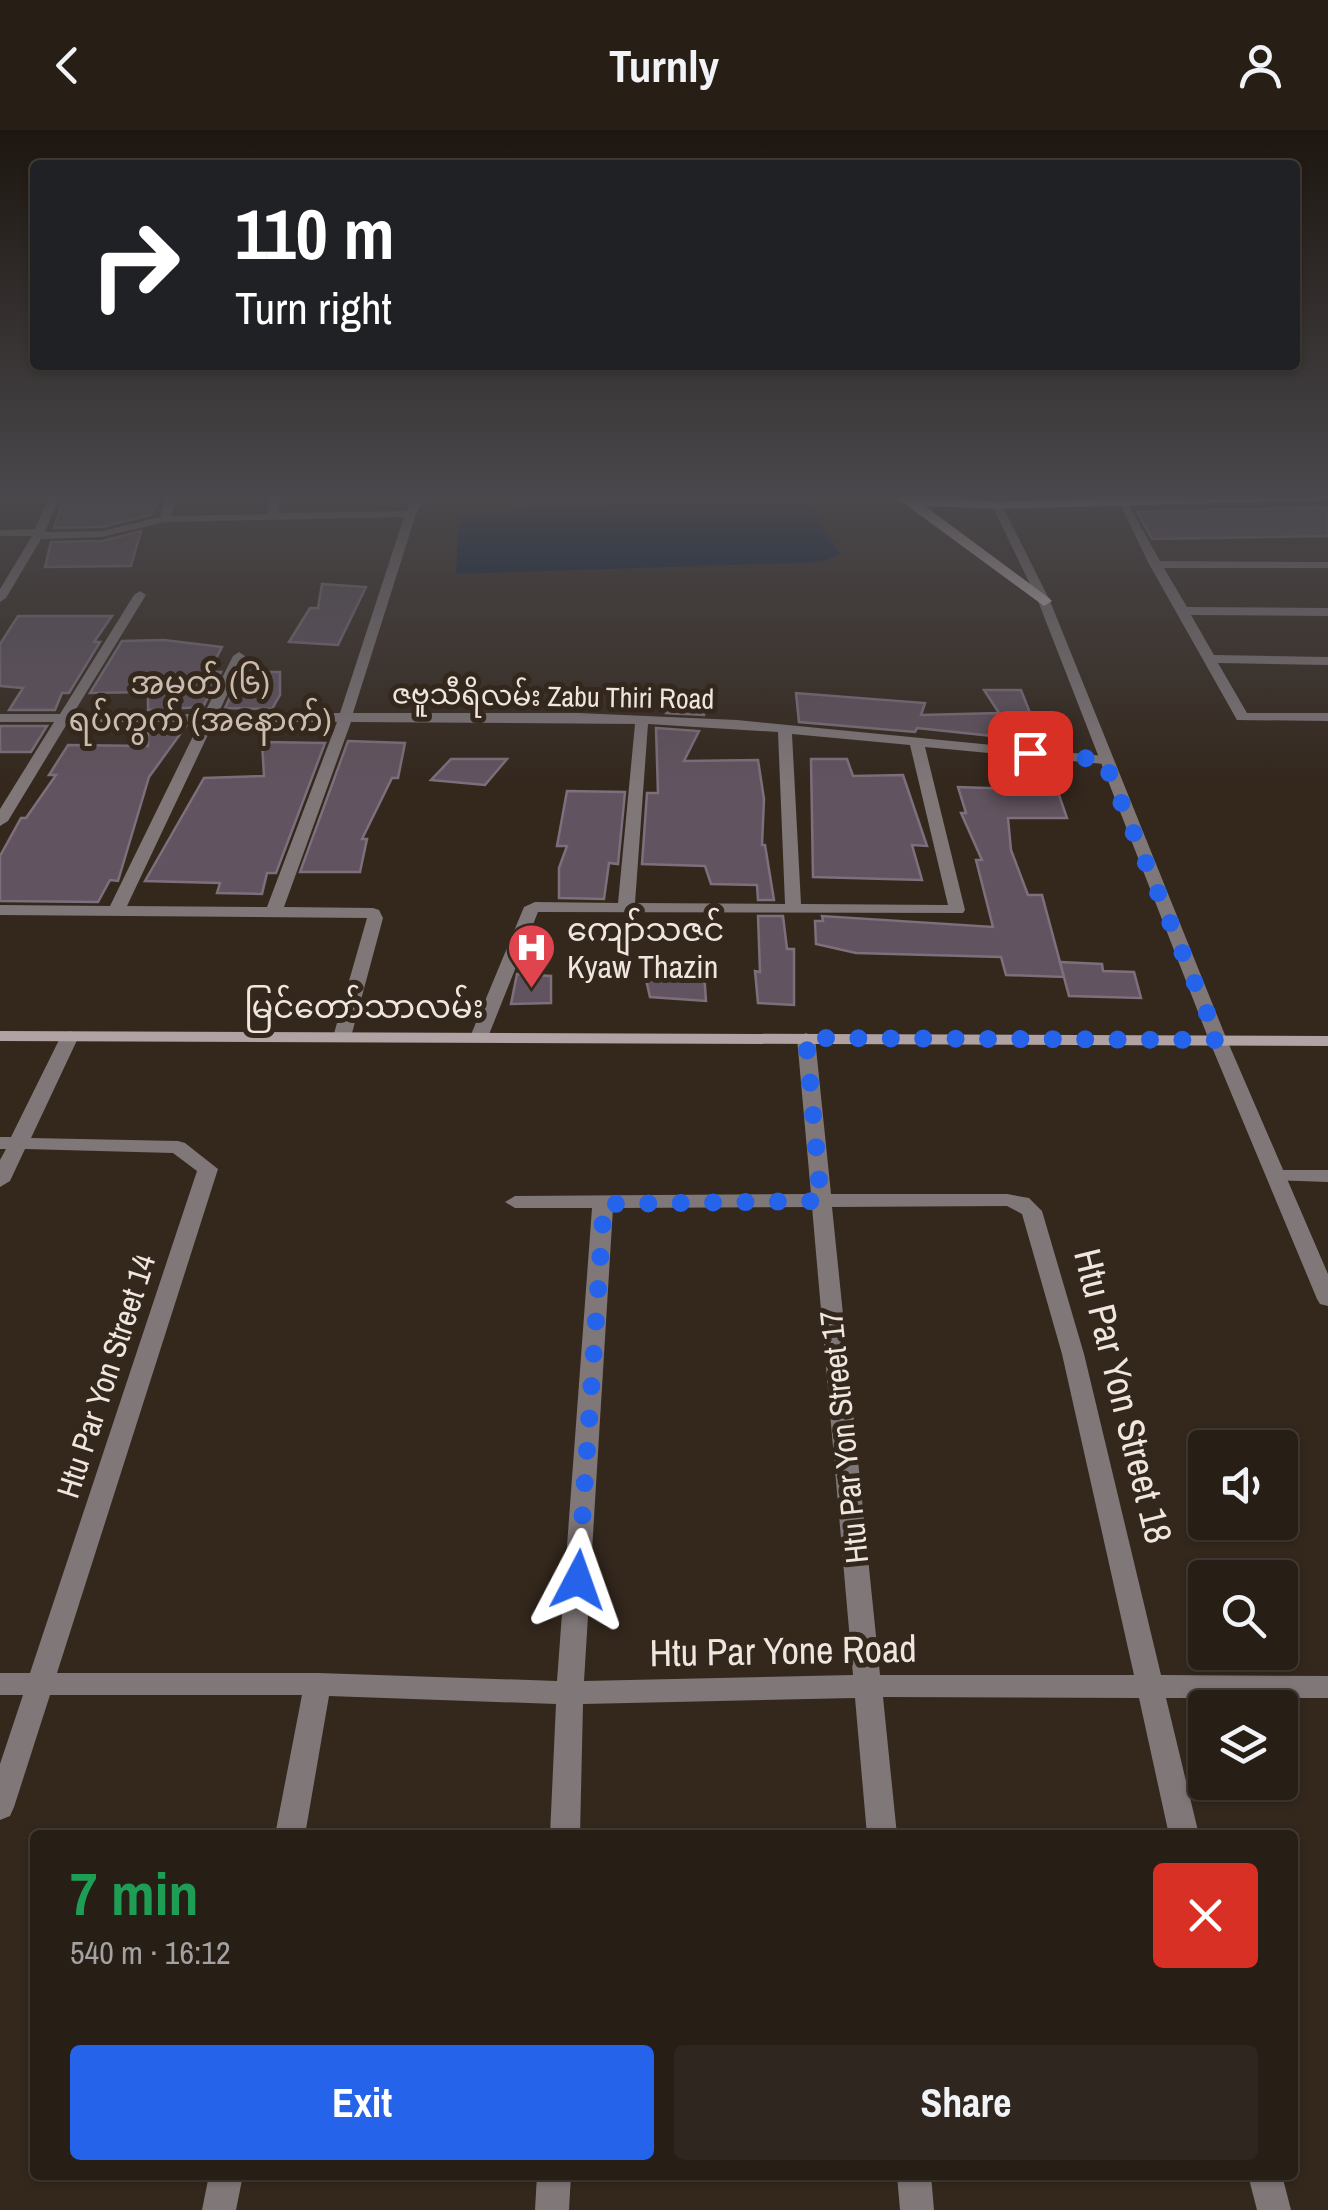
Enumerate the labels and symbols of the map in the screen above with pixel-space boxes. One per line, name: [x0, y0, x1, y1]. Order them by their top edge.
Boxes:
district label: အမှတ် (၆) ရပ်ကွက် (အနောက်): [68, 660, 332, 746]
street label: ဇဗူသီရိလမ်း Zabu Thiri Road: [391, 674, 714, 722]
pin: [988, 711, 1073, 796]
place label: ကျော်သဇင် Kyaw Thazin: [567, 907, 724, 988]
hospital icon: ကျော်သဇင် Kyaw Thazin: [506, 922, 558, 990]
street label: မြင်တော်သာလမ်း: [244, 984, 484, 1033]
street label: Htu Par Yon Street 18: [1062, 1243, 1185, 1549]
street label: Htu Par Yon Street 14: [46, 1248, 165, 1503]
street label: Htu Par Yon Street 17: [809, 1308, 878, 1566]
position arrow: [526, 1528, 630, 1632]
street label: Htu Par Yone Road: [649, 1623, 917, 1678]

